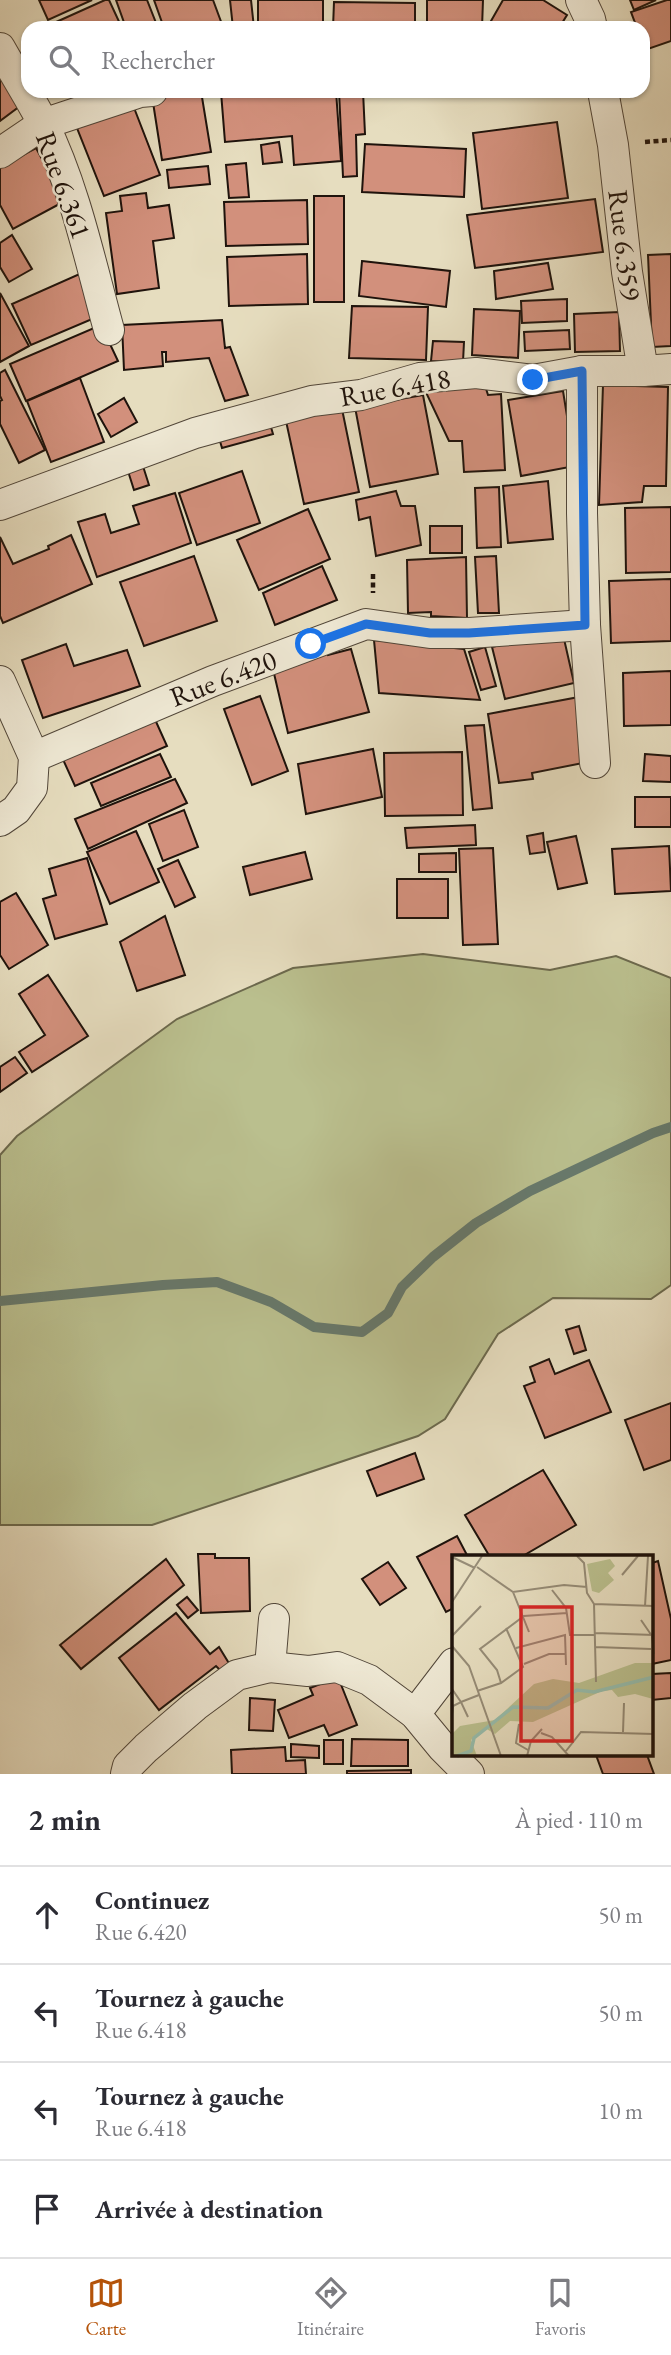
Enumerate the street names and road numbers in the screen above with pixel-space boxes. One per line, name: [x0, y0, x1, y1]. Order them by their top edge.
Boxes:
street label: Rue 6.361: [28, 126, 100, 244]
street label: Rue 6.359: [600, 187, 650, 303]
street label: Rue 6.418: [337, 360, 453, 414]
street label: Rue 6.420: [165, 641, 281, 715]

